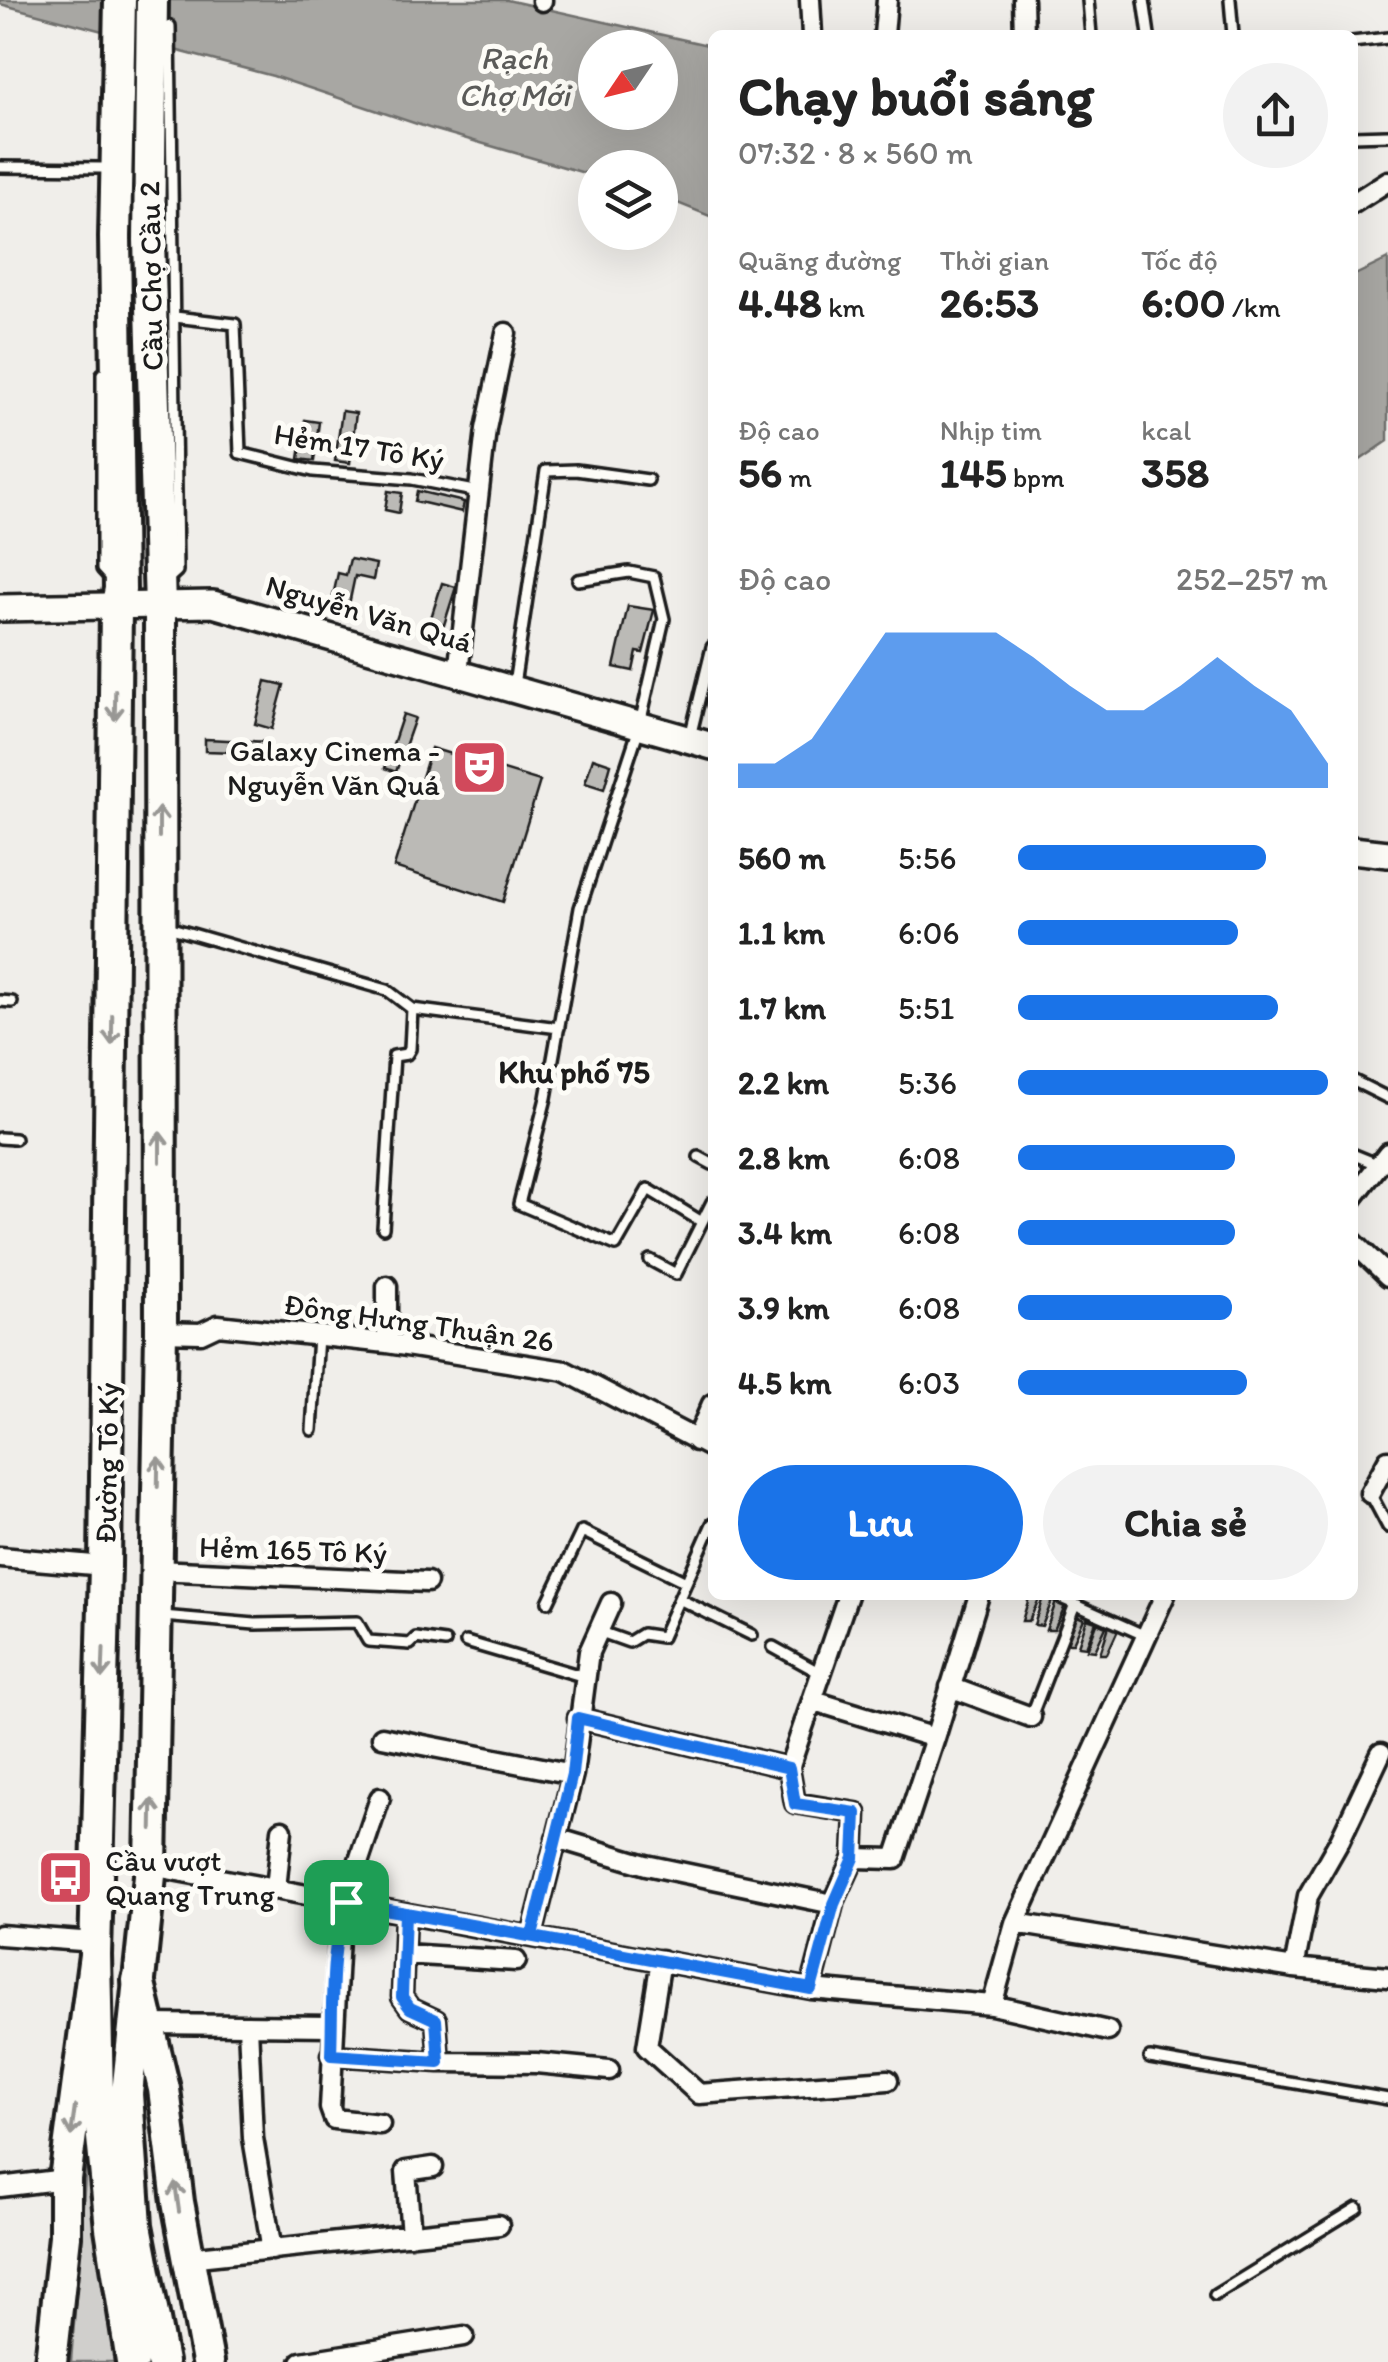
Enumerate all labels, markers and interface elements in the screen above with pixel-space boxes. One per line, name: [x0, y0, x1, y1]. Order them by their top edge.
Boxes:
north arrow: [578, 30, 678, 130]
map controls: [578, 30, 678, 250]
water label: Rạch Chợ Mới: [458, 39, 572, 114]
text: Chạy buổi sáng: [738, 63, 1094, 129]
button: share: [1223, 63, 1328, 168]
text: 07:32 · 8 × 560 m: [738, 134, 973, 172]
button: layers: [578, 150, 678, 250]
street label: Cầu Chợ Cầu 2: [130, 181, 171, 371]
text: Quãng đường: [738, 243, 901, 277]
text: Thời gian: [940, 243, 1049, 277]
text: Tốc độ: [1141, 243, 1218, 277]
text: 4.48: [738, 277, 822, 328]
text: 26:53: [940, 277, 1039, 328]
text: 6:00: [1141, 277, 1226, 328]
text: km: [822, 290, 865, 324]
text: /km: [1226, 290, 1281, 324]
text: Độ cao: [738, 413, 820, 447]
text: Nhịp tim: [940, 413, 1042, 447]
text: kcal: [1141, 413, 1191, 447]
street label: Hẻm 17 Tô Ký: [272, 415, 447, 478]
text: 56: [738, 447, 782, 498]
text: 145: [940, 447, 1006, 498]
text: 358: [1141, 447, 1209, 498]
text: m: [782, 460, 812, 494]
text: bpm: [1006, 460, 1065, 494]
text: Độ cao: [738, 560, 831, 598]
text: 252–257 m: [1176, 560, 1328, 598]
street label: Nguyễn Văn Quá: [262, 566, 477, 661]
one-way arrow: [106, 688, 124, 721]
place label: Galaxy Cinema - Nguyễn Văn Quá: [227, 732, 440, 803]
theatre icon: Galaxy Cinema - Nguyễn Văn Quá: [449, 738, 509, 798]
one-way arrow: [150, 807, 169, 839]
text: 560 m: [738, 839, 826, 877]
text: 5:56: [898, 839, 956, 877]
text: 1.1 km: [738, 914, 825, 952]
text: 6:06: [898, 914, 959, 952]
text: 1.7 km: [738, 989, 826, 1027]
text: 5:51: [898, 989, 954, 1027]
one-way arrow: [102, 1014, 121, 1046]
district label: Khu phố 75: [498, 1053, 650, 1091]
text: 2.2 km: [738, 1064, 829, 1102]
text: 5:36: [898, 1064, 957, 1102]
one-way arrow: [150, 1132, 170, 1164]
text: 2.8 km: [738, 1139, 830, 1177]
text: 6:08: [898, 1139, 960, 1177]
text: 3.4 km: [738, 1214, 832, 1252]
text: 6:08: [898, 1214, 960, 1252]
street label: Đông Hưng Thuận 26: [282, 1285, 557, 1360]
text: 3.9 km: [738, 1289, 830, 1327]
text: 6:08: [898, 1289, 960, 1327]
text: 4.5 km: [738, 1364, 831, 1402]
text: 6:03: [898, 1364, 960, 1402]
street label: Đường Tô Ký: [87, 1382, 126, 1544]
one-way arrow: [148, 1457, 168, 1490]
button: Lưu: [738, 1465, 1023, 1580]
button: Chia sẻ: [1043, 1465, 1328, 1580]
street label: Hẻm 165 Tô Ký: [198, 1528, 388, 1571]
one-way arrow: [93, 1647, 112, 1679]
one-way arrow: [142, 1798, 162, 1830]
place label: Cầu vượt Quang Trung: [105, 1842, 275, 1913]
bus stop icon: Cầu vượt Quang Trung: [36, 1848, 96, 1908]
pin: [304, 1860, 389, 1945]
icon: arrive: [319, 1875, 374, 1930]
one-way arrow: [63, 2104, 81, 2136]
one-way arrow: [168, 2182, 186, 2214]

